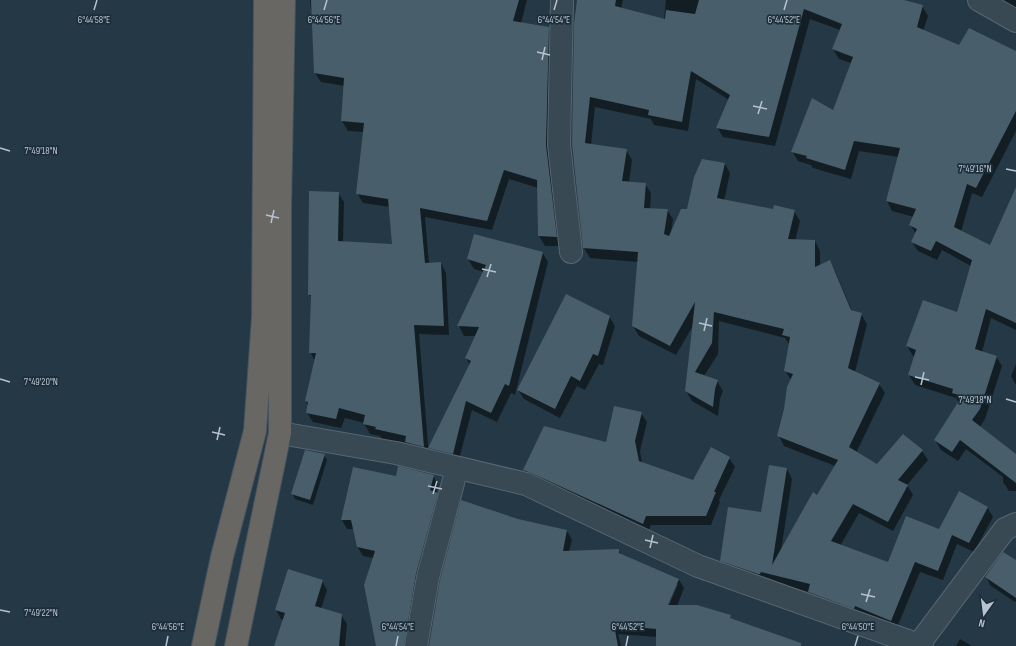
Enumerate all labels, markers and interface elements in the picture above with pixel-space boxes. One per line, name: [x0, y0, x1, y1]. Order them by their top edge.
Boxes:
text: 6°44'58"E: [78, 14, 110, 26]
text: 6°44'56"E: [308, 14, 340, 26]
text: 6°44'54"E: [538, 14, 570, 26]
text: 6°44'52"E: [768, 14, 800, 26]
text: 7°49'18"N: [24, 145, 58, 157]
text: 7°49'16"N: [958, 163, 992, 175]
text: 7°49'20"N: [24, 376, 58, 388]
text: 7°49'18"N: [958, 394, 992, 406]
north arrow: [964, 594, 1004, 634]
text: 7°49'22"N: [24, 607, 58, 619]
text: N: [977, 616, 986, 630]
text: 6°44'56"E: [152, 621, 184, 633]
text: 6°44'54"E: [382, 621, 414, 633]
text: 6°44'52"E: [612, 621, 644, 633]
text: 6°44'50"E: [842, 621, 874, 633]

